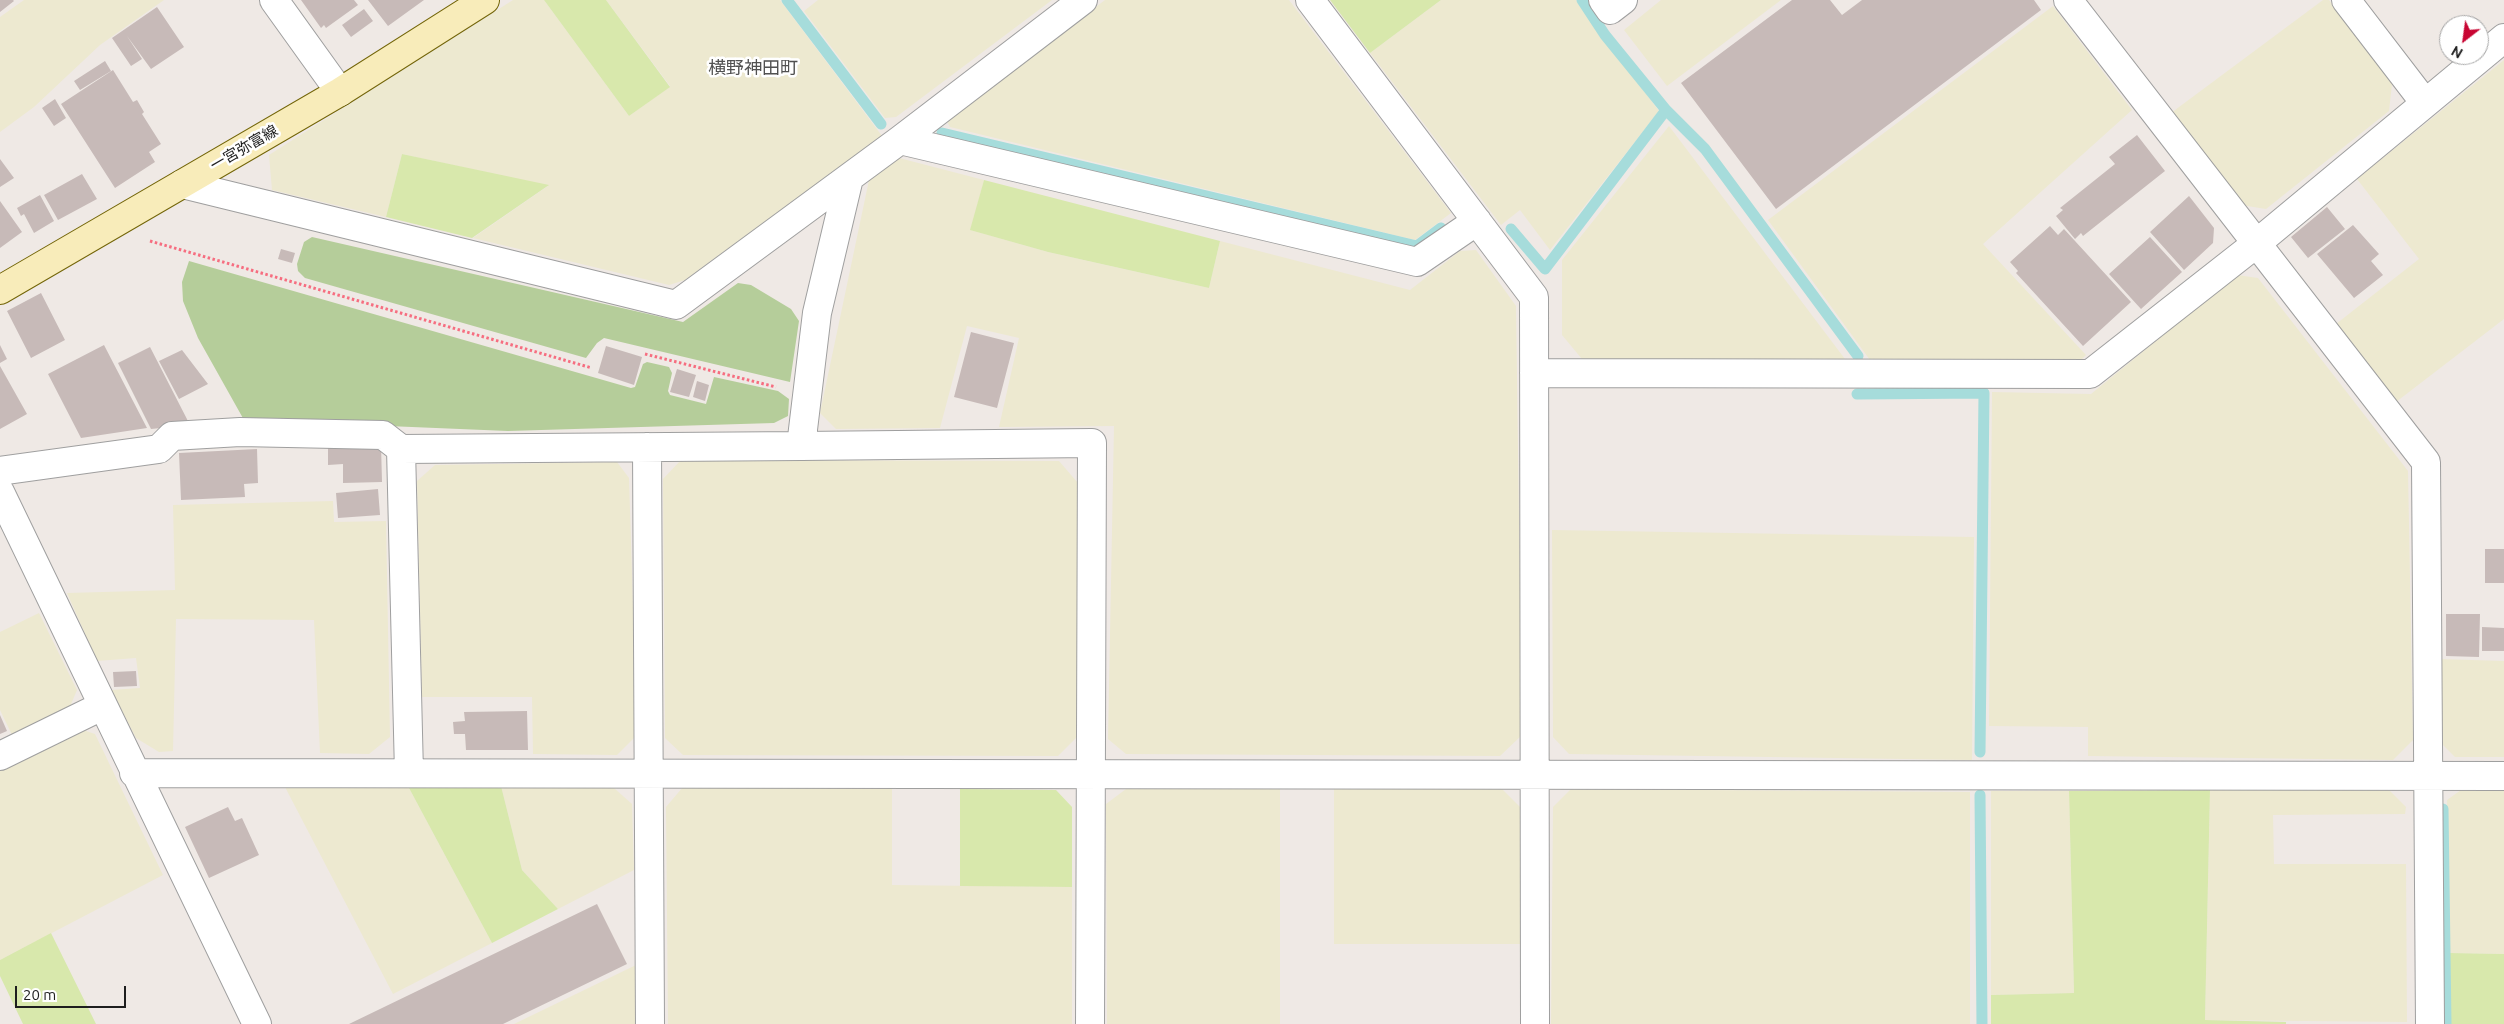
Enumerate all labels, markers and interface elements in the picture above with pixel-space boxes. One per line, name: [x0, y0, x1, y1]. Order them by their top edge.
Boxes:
north arrow: [2439, 15, 2489, 65]
text: N: [2448, 43, 2466, 62]
district label: 横野神田町: [708, 57, 798, 79]
street label: 一宮弥富線: [207, 121, 281, 175]
scale bar: [18, 976, 129, 1008]
text: 20 m: [23, 986, 56, 1003]

